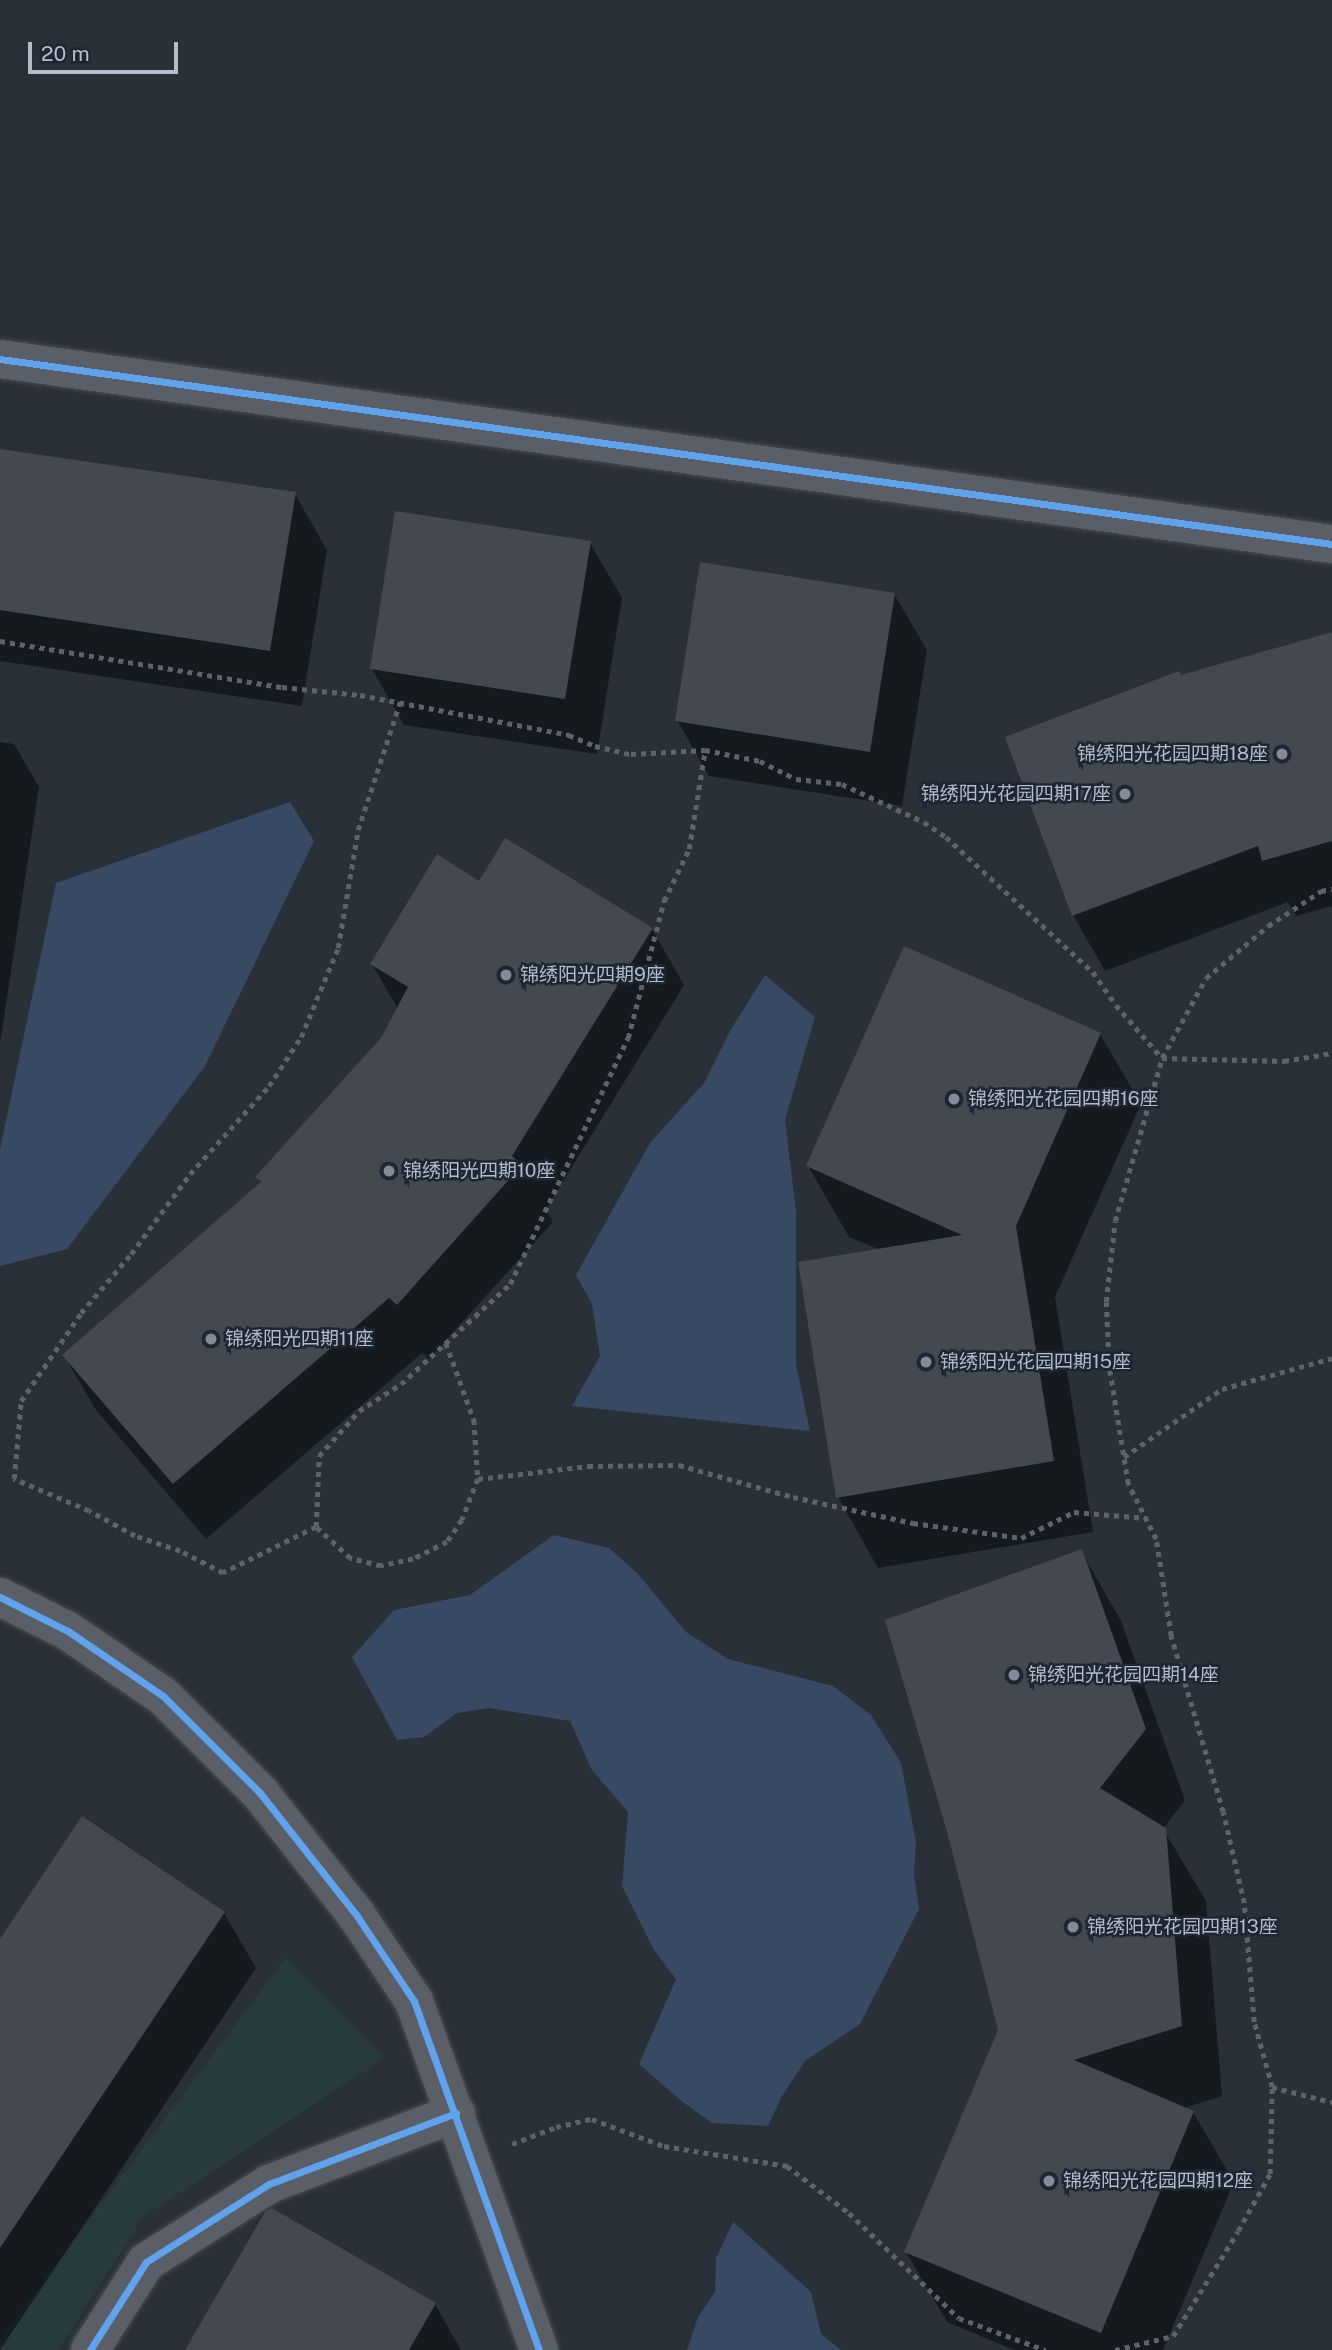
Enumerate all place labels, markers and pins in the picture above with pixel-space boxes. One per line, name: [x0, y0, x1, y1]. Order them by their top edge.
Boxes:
place label: 锦绣阳光花园四期18座: [1077, 743, 1268, 765]
marker: 锦绣阳光花园四期18座: [1274, 746, 1290, 762]
place label: 锦绣阳光花园四期17座: [921, 783, 1111, 805]
marker: 锦绣阳光花园四期17座: [1117, 786, 1133, 802]
place label: 锦绣阳光四期9座: [520, 964, 665, 986]
marker: 锦绣阳光四期9座: [498, 967, 514, 983]
place label: 锦绣阳光花园四期16座: [968, 1088, 1159, 1110]
marker: 锦绣阳光花园四期16座: [946, 1091, 962, 1107]
place label: 锦绣阳光四期10座: [403, 1160, 555, 1182]
marker: 锦绣阳光四期10座: [381, 1163, 397, 1179]
place label: 锦绣阳光四期11座: [225, 1328, 373, 1350]
marker: 锦绣阳光四期11座: [203, 1331, 219, 1347]
place label: 锦绣阳光花园四期15座: [940, 1351, 1131, 1373]
marker: 锦绣阳光花园四期15座: [918, 1354, 934, 1370]
place label: 锦绣阳光花园四期14座: [1028, 1664, 1219, 1686]
marker: 锦绣阳光花园四期14座: [1006, 1667, 1022, 1683]
place label: 锦绣阳光花园四期13座: [1087, 1916, 1278, 1938]
marker: 锦绣阳光花园四期13座: [1065, 1919, 1081, 1935]
place label: 锦绣阳光花园四期12座: [1063, 2170, 1253, 2192]
marker: 锦绣阳光花园四期12座: [1041, 2173, 1057, 2189]

